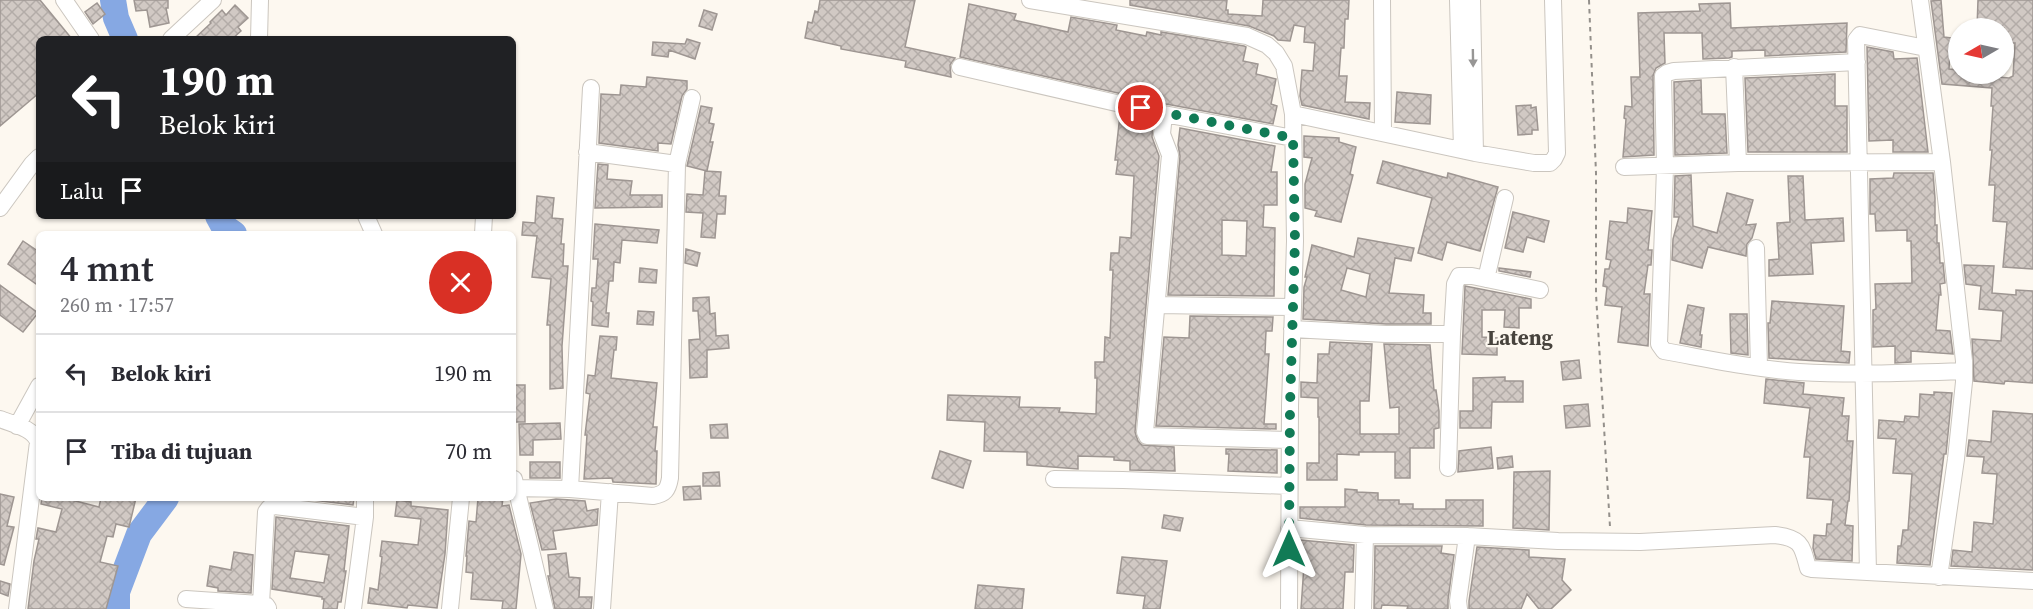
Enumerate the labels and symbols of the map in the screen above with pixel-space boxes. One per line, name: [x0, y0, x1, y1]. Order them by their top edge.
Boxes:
north arrow: [1948, 18, 2014, 84]
one-way arrow: [1468, 49, 1478, 68]
pin: [1115, 82, 1166, 133]
district label: Lateng: [1487, 323, 1554, 352]
position arrow: [1257, 517, 1321, 581]

